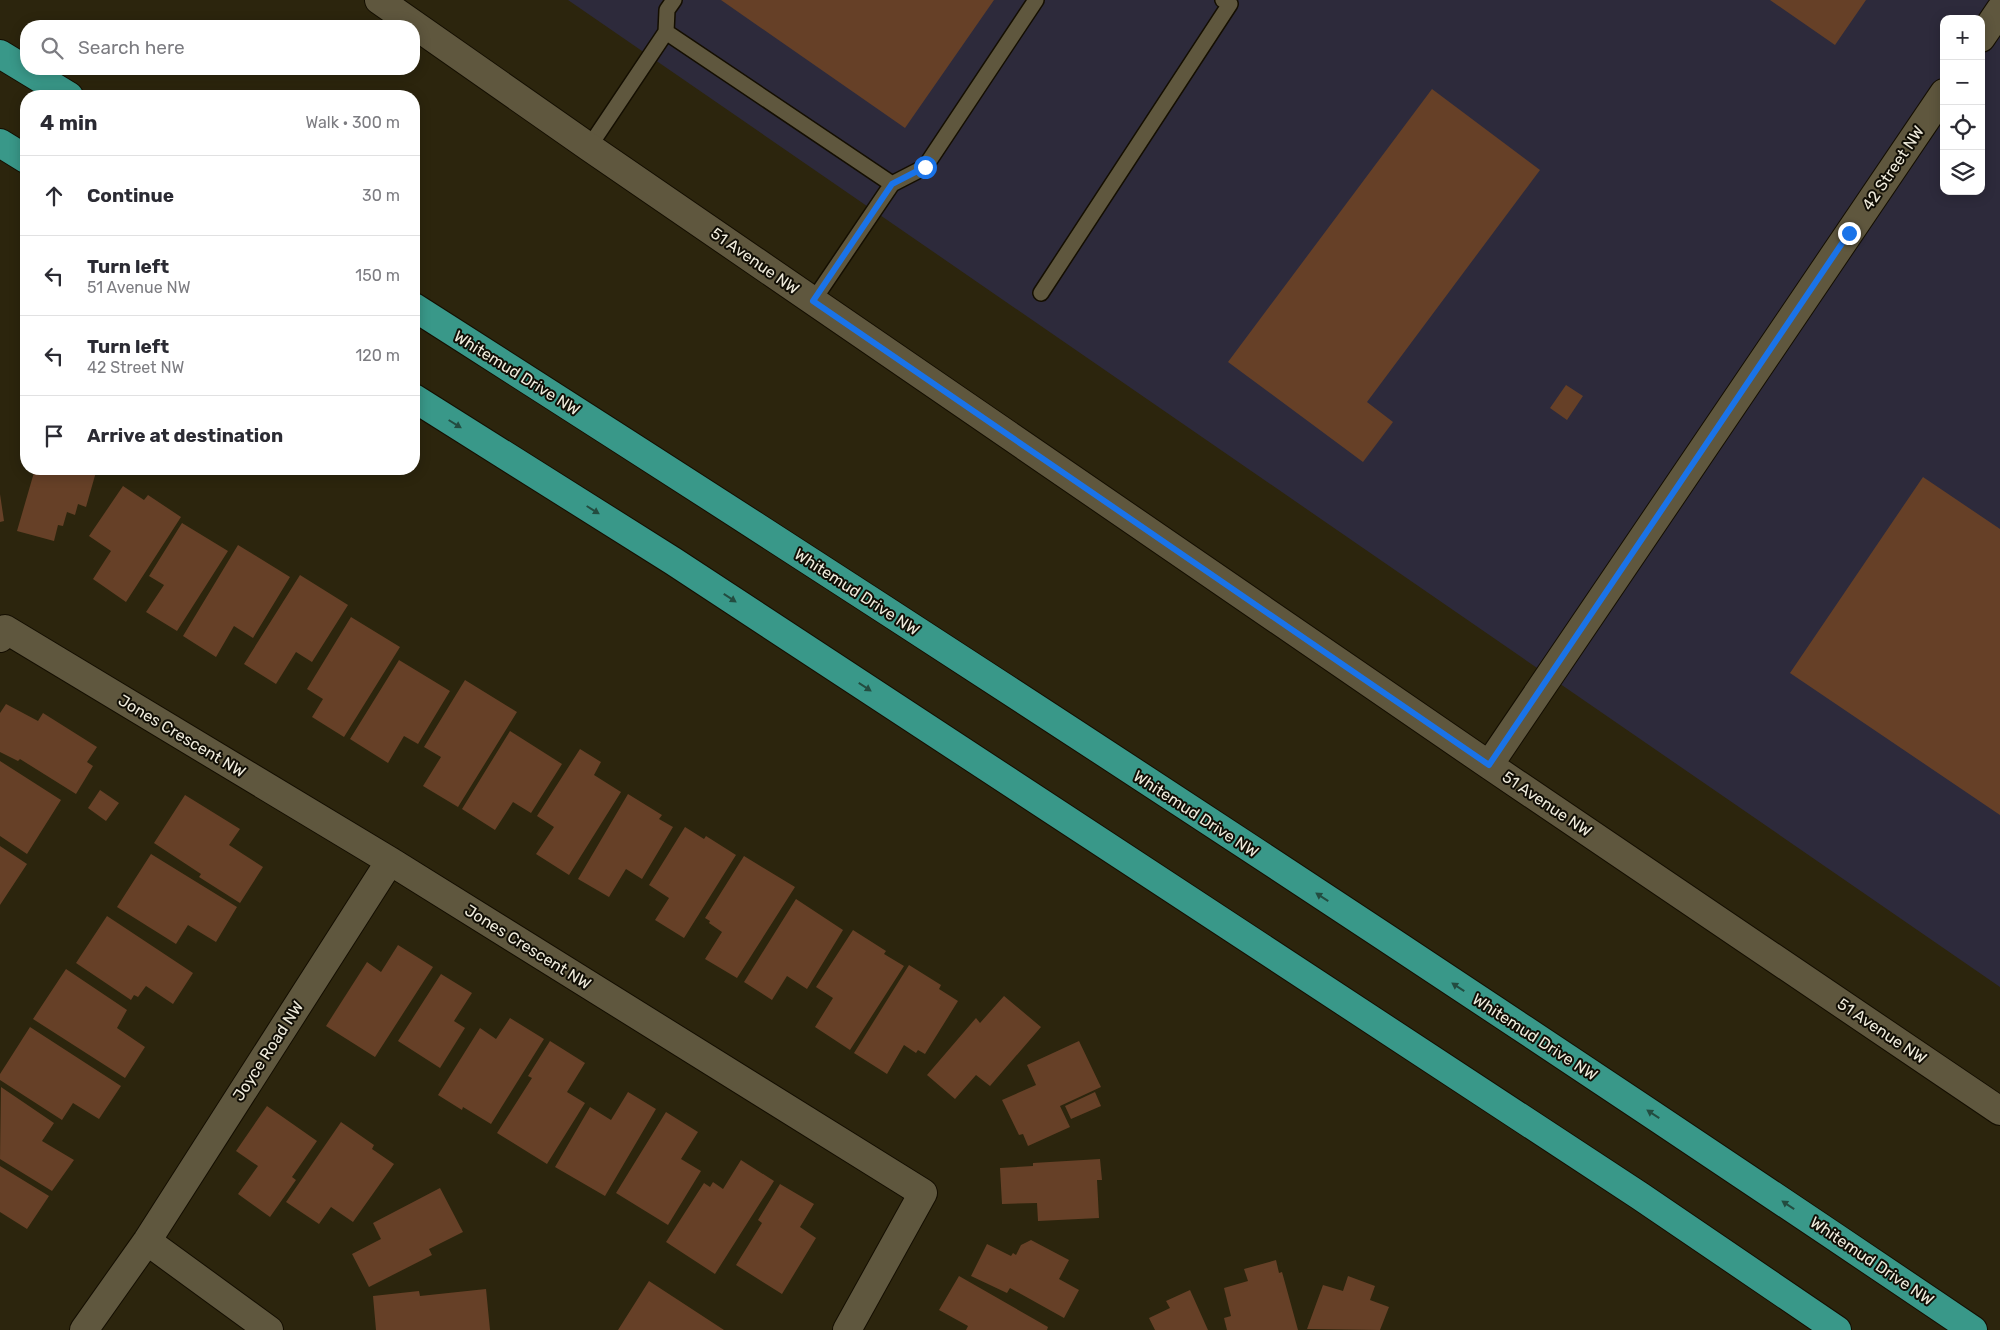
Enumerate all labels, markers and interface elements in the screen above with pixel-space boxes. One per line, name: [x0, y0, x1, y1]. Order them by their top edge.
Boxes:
map controls: [1940, 15, 1985, 195]
button: +: [1940, 15, 1985, 60]
search box: [20, 20, 420, 75]
icon: search: [38, 34, 66, 62]
text: Search here: [78, 36, 185, 59]
button: −: [1940, 60, 1985, 105]
button: locate: [1940, 105, 1985, 150]
text: 4 min: [40, 110, 98, 135]
text: Walk · 300 m: [306, 113, 400, 132]
street label: 42 Street NW: [1858, 122, 1928, 214]
button: layers: [1940, 150, 1985, 195]
route start: [914, 156, 937, 179]
icon: ahead: [40, 182, 68, 210]
text: Continue: [87, 184, 174, 207]
text: 30 m: [362, 186, 400, 205]
route end: [1838, 222, 1861, 245]
street label: 51 Avenue NW: [707, 224, 803, 299]
text: Turn left: [87, 255, 169, 278]
icon: left: [40, 262, 68, 290]
text: 150 m: [355, 266, 400, 285]
text: 51 Avenue NW: [87, 278, 191, 297]
street label: Whitemud Drive NW: [450, 326, 584, 420]
text: Turn left: [87, 335, 169, 358]
icon: left: [40, 342, 68, 370]
text: 120 m: [355, 346, 400, 365]
text: 42 Street NW: [87, 358, 184, 377]
one-way arrow: [448, 419, 462, 429]
icon: arrive: [40, 422, 68, 450]
text: Arrive at destination: [87, 424, 283, 447]
one-way arrow: [586, 506, 599, 515]
street label: Whitemud Drive NW: [791, 544, 923, 640]
one-way arrow: [723, 593, 736, 603]
one-way arrow: [859, 682, 872, 692]
street label: Jones Crescent NW: [115, 690, 249, 782]
street label: Whitemud Drive NW: [1130, 766, 1262, 862]
street label: 51 Avenue NW: [1499, 767, 1595, 841]
one-way arrow: [1316, 893, 1329, 902]
street label: Jones Crescent NW: [461, 900, 595, 994]
one-way arrow: [1452, 982, 1465, 991]
street label: Whitemud Drive NW: [1469, 989, 1601, 1085]
street label: 51 Avenue NW: [1834, 994, 1930, 1068]
street label: Joyce Road NW: [229, 997, 307, 1104]
one-way arrow: [1646, 1109, 1659, 1119]
one-way arrow: [1781, 1200, 1794, 1210]
street label: Whitemud Drive NW: [1806, 1212, 1938, 1310]

